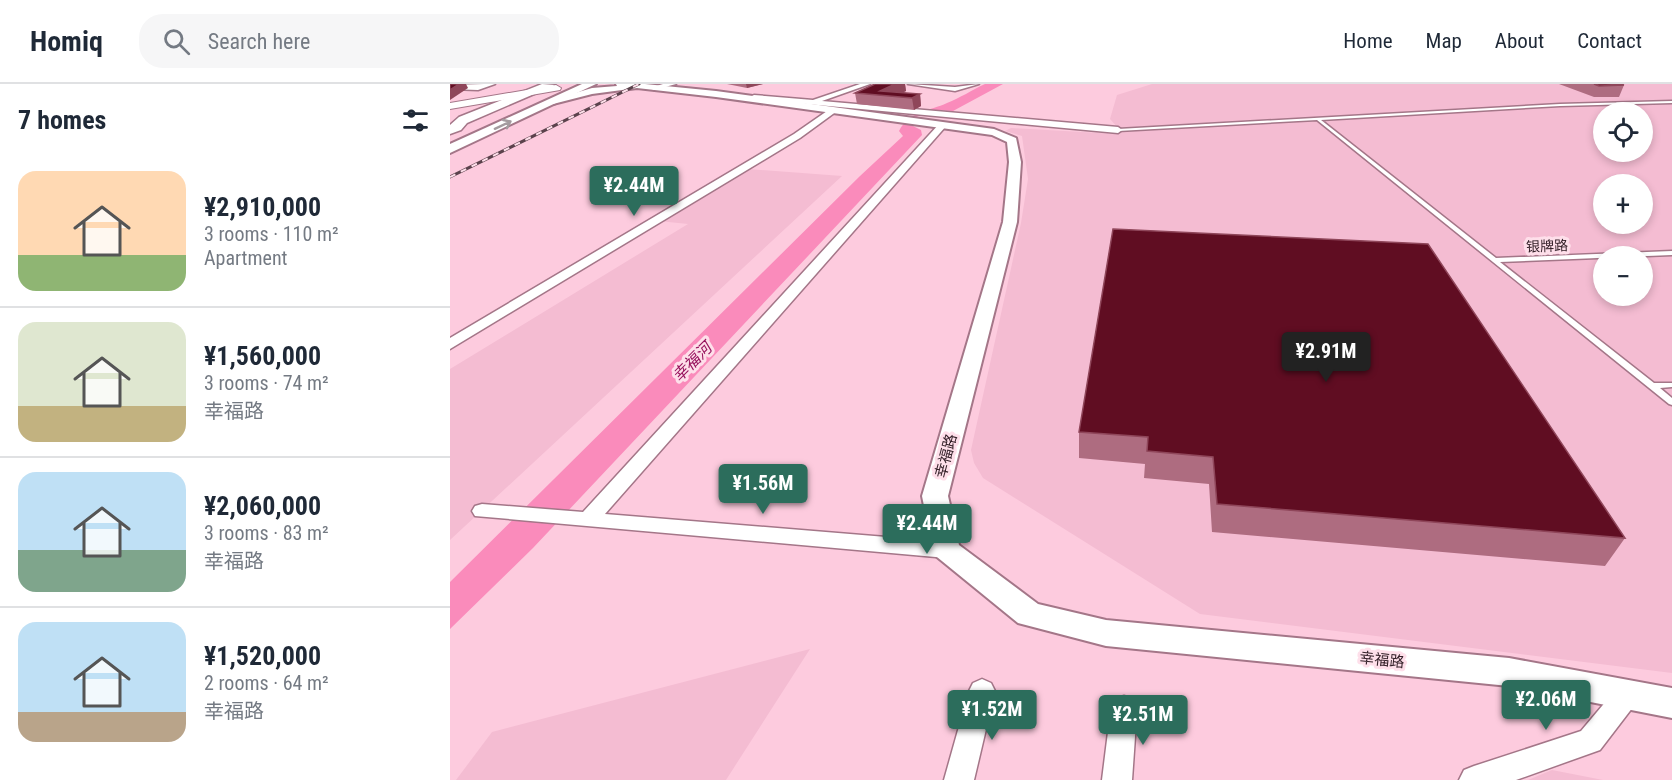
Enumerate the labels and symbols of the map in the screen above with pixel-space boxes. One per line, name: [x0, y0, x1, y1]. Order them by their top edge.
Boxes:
one-way arrow: [494, 118, 512, 130]
pin: ¥2.44M: [585, 166, 683, 217]
street label: 银牌路: [1526, 237, 1568, 255]
pin: ¥2.91M: [1277, 332, 1375, 383]
water label: 幸福河: [668, 336, 718, 386]
street label: 幸福路: [931, 432, 961, 480]
pin: ¥1.56M: [714, 464, 812, 515]
pin: ¥2.44M: [878, 504, 976, 555]
street label: 幸福路: [1359, 649, 1405, 671]
pin: ¥2.06M: [1497, 680, 1595, 731]
pin: ¥1.52M: [943, 690, 1041, 741]
pin: ¥2.51M: [1094, 695, 1192, 746]

